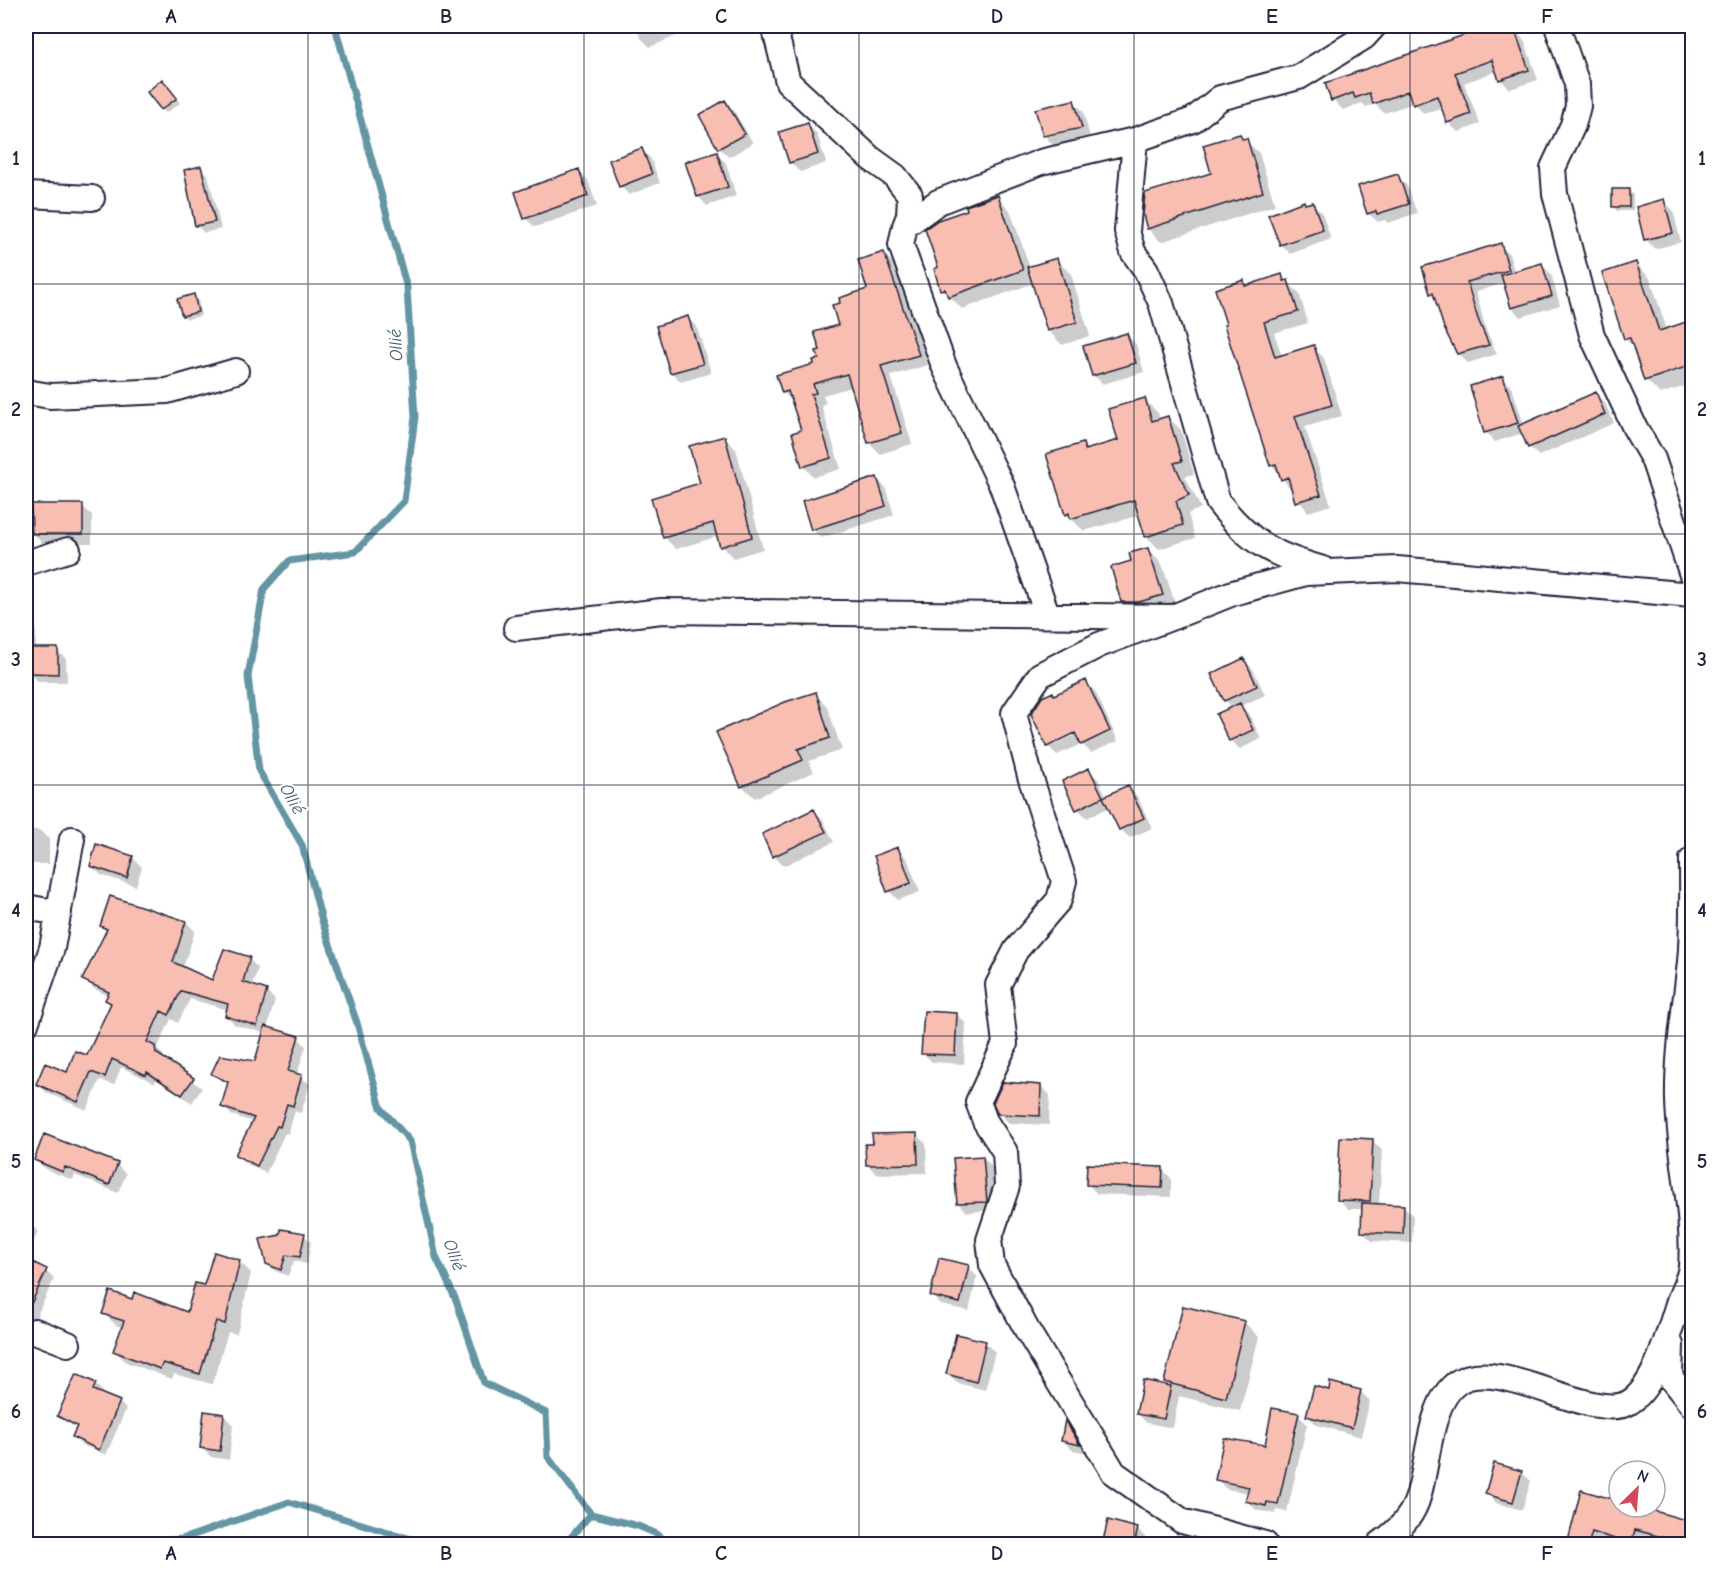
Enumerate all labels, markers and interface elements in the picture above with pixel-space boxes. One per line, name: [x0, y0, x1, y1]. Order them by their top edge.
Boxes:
text: A: [165, 5, 177, 28]
text: B: [440, 5, 452, 28]
text: C: [715, 5, 727, 28]
text: D: [991, 5, 1003, 28]
text: E: [1266, 5, 1278, 28]
text: F: [1541, 5, 1553, 28]
text: 1: [12, 147, 20, 170]
text: 1: [1698, 147, 1706, 170]
water label: Ollié: [384, 328, 408, 362]
text: 2: [11, 398, 21, 421]
text: 2: [1697, 398, 1707, 421]
text: 3: [11, 648, 21, 671]
text: 3: [1697, 648, 1707, 671]
water label: Ollié: [275, 780, 309, 818]
text: 4: [11, 899, 21, 922]
text: 4: [1697, 899, 1707, 922]
text: 5: [11, 1150, 21, 1173]
text: 5: [1697, 1150, 1707, 1173]
water label: Ollié: [439, 1236, 469, 1274]
text: 6: [11, 1400, 21, 1423]
text: 6: [1697, 1400, 1707, 1423]
north arrow: [1607, 1459, 1667, 1519]
text: N: [1634, 1466, 1651, 1487]
text: A: [165, 1542, 177, 1565]
text: B: [440, 1542, 452, 1565]
text: C: [715, 1542, 727, 1565]
text: D: [991, 1542, 1003, 1565]
text: E: [1266, 1542, 1278, 1565]
text: F: [1541, 1542, 1553, 1565]

